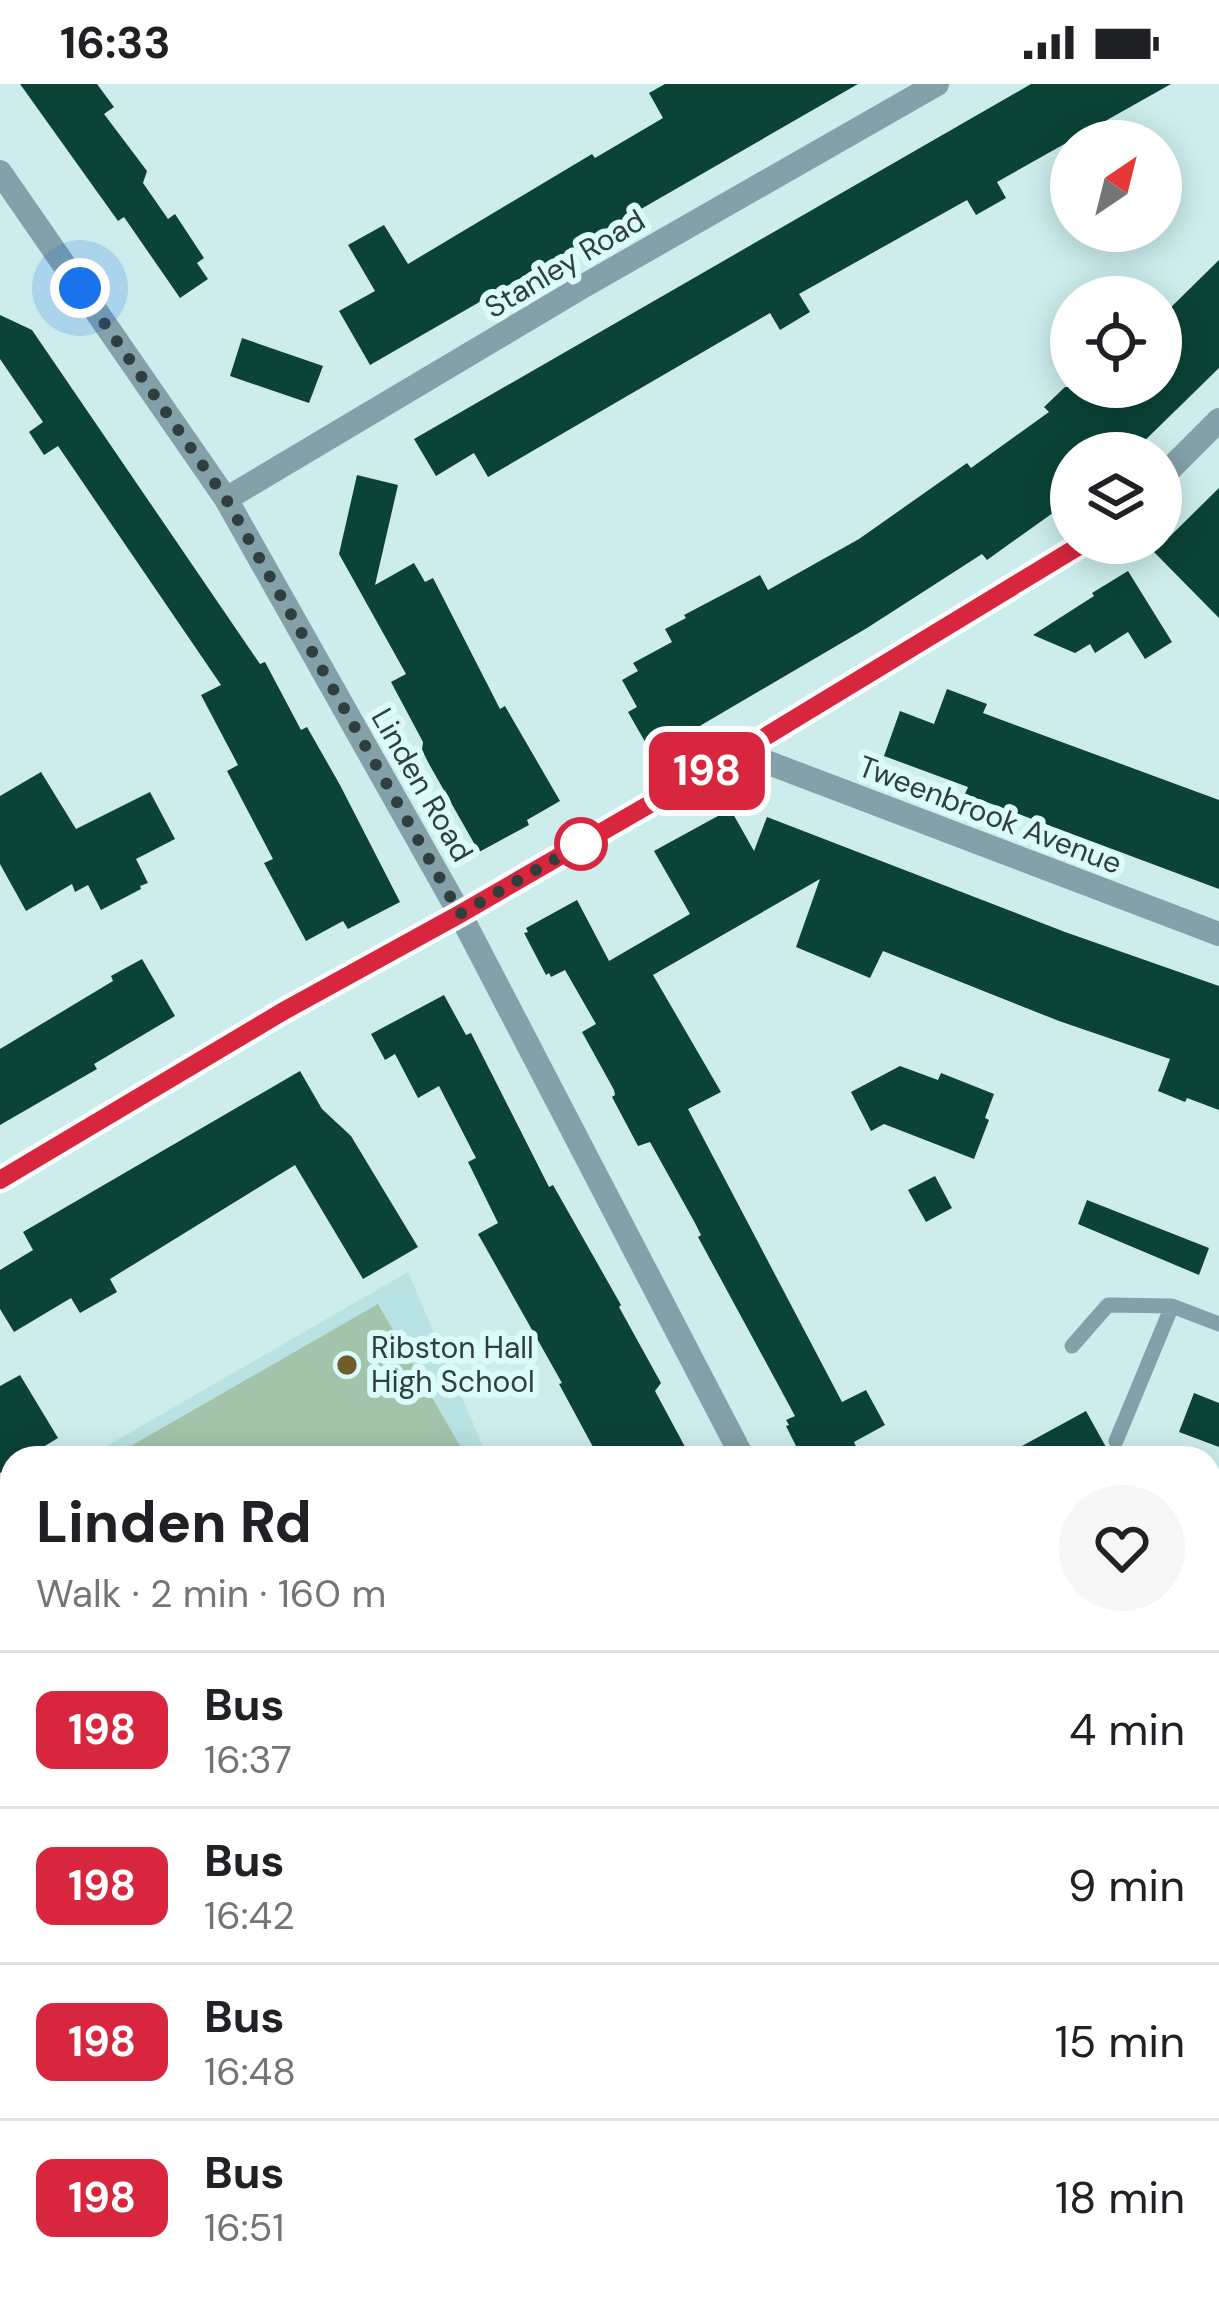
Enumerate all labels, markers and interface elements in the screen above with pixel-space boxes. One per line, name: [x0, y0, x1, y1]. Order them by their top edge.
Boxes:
text: 16:33: [60, 13, 171, 72]
north arrow: [1050, 120, 1182, 252]
map controls: [1050, 120, 1182, 564]
street label: Stanley Road: [477, 200, 652, 327]
your location: [50, 258, 110, 318]
button: locate: [1050, 276, 1182, 408]
button: layers: [1050, 432, 1182, 564]
street label: Linden Road: [363, 701, 482, 869]
line badge: 198: [638, 732, 776, 810]
text: 198: [673, 743, 741, 798]
street label: Tweenbrook Avenue: [853, 746, 1127, 883]
unlabelled marker: [556, 819, 606, 869]
place label: Ribston Hall High School: [371, 1328, 535, 1401]
marker: Ribston Hall High School: [334, 1352, 360, 1378]
text: Linden Rd: [36, 1485, 312, 1560]
button: heart: [1059, 1485, 1185, 1611]
text: Walk · 2 min · 160 m: [36, 1568, 386, 1619]
text: Bus: [204, 1675, 284, 1734]
text: 4 min: [1069, 1700, 1185, 1759]
text: 198: [68, 1702, 136, 1757]
text: 16:37: [204, 1734, 292, 1785]
text: Bus: [204, 1831, 284, 1890]
text: 9 min: [1068, 1856, 1185, 1915]
text: 198: [68, 1858, 136, 1913]
text: 16:42: [204, 1890, 295, 1941]
text: Bus: [204, 1987, 284, 2046]
text: 15 min: [1055, 2012, 1185, 2071]
text: 198: [68, 2014, 136, 2069]
text: 16:48: [204, 2046, 296, 2097]
text: Bus: [204, 2143, 284, 2202]
text: 18 min: [1055, 2168, 1185, 2227]
text: 198: [68, 2170, 136, 2225]
text: 16:51: [204, 2202, 285, 2253]

